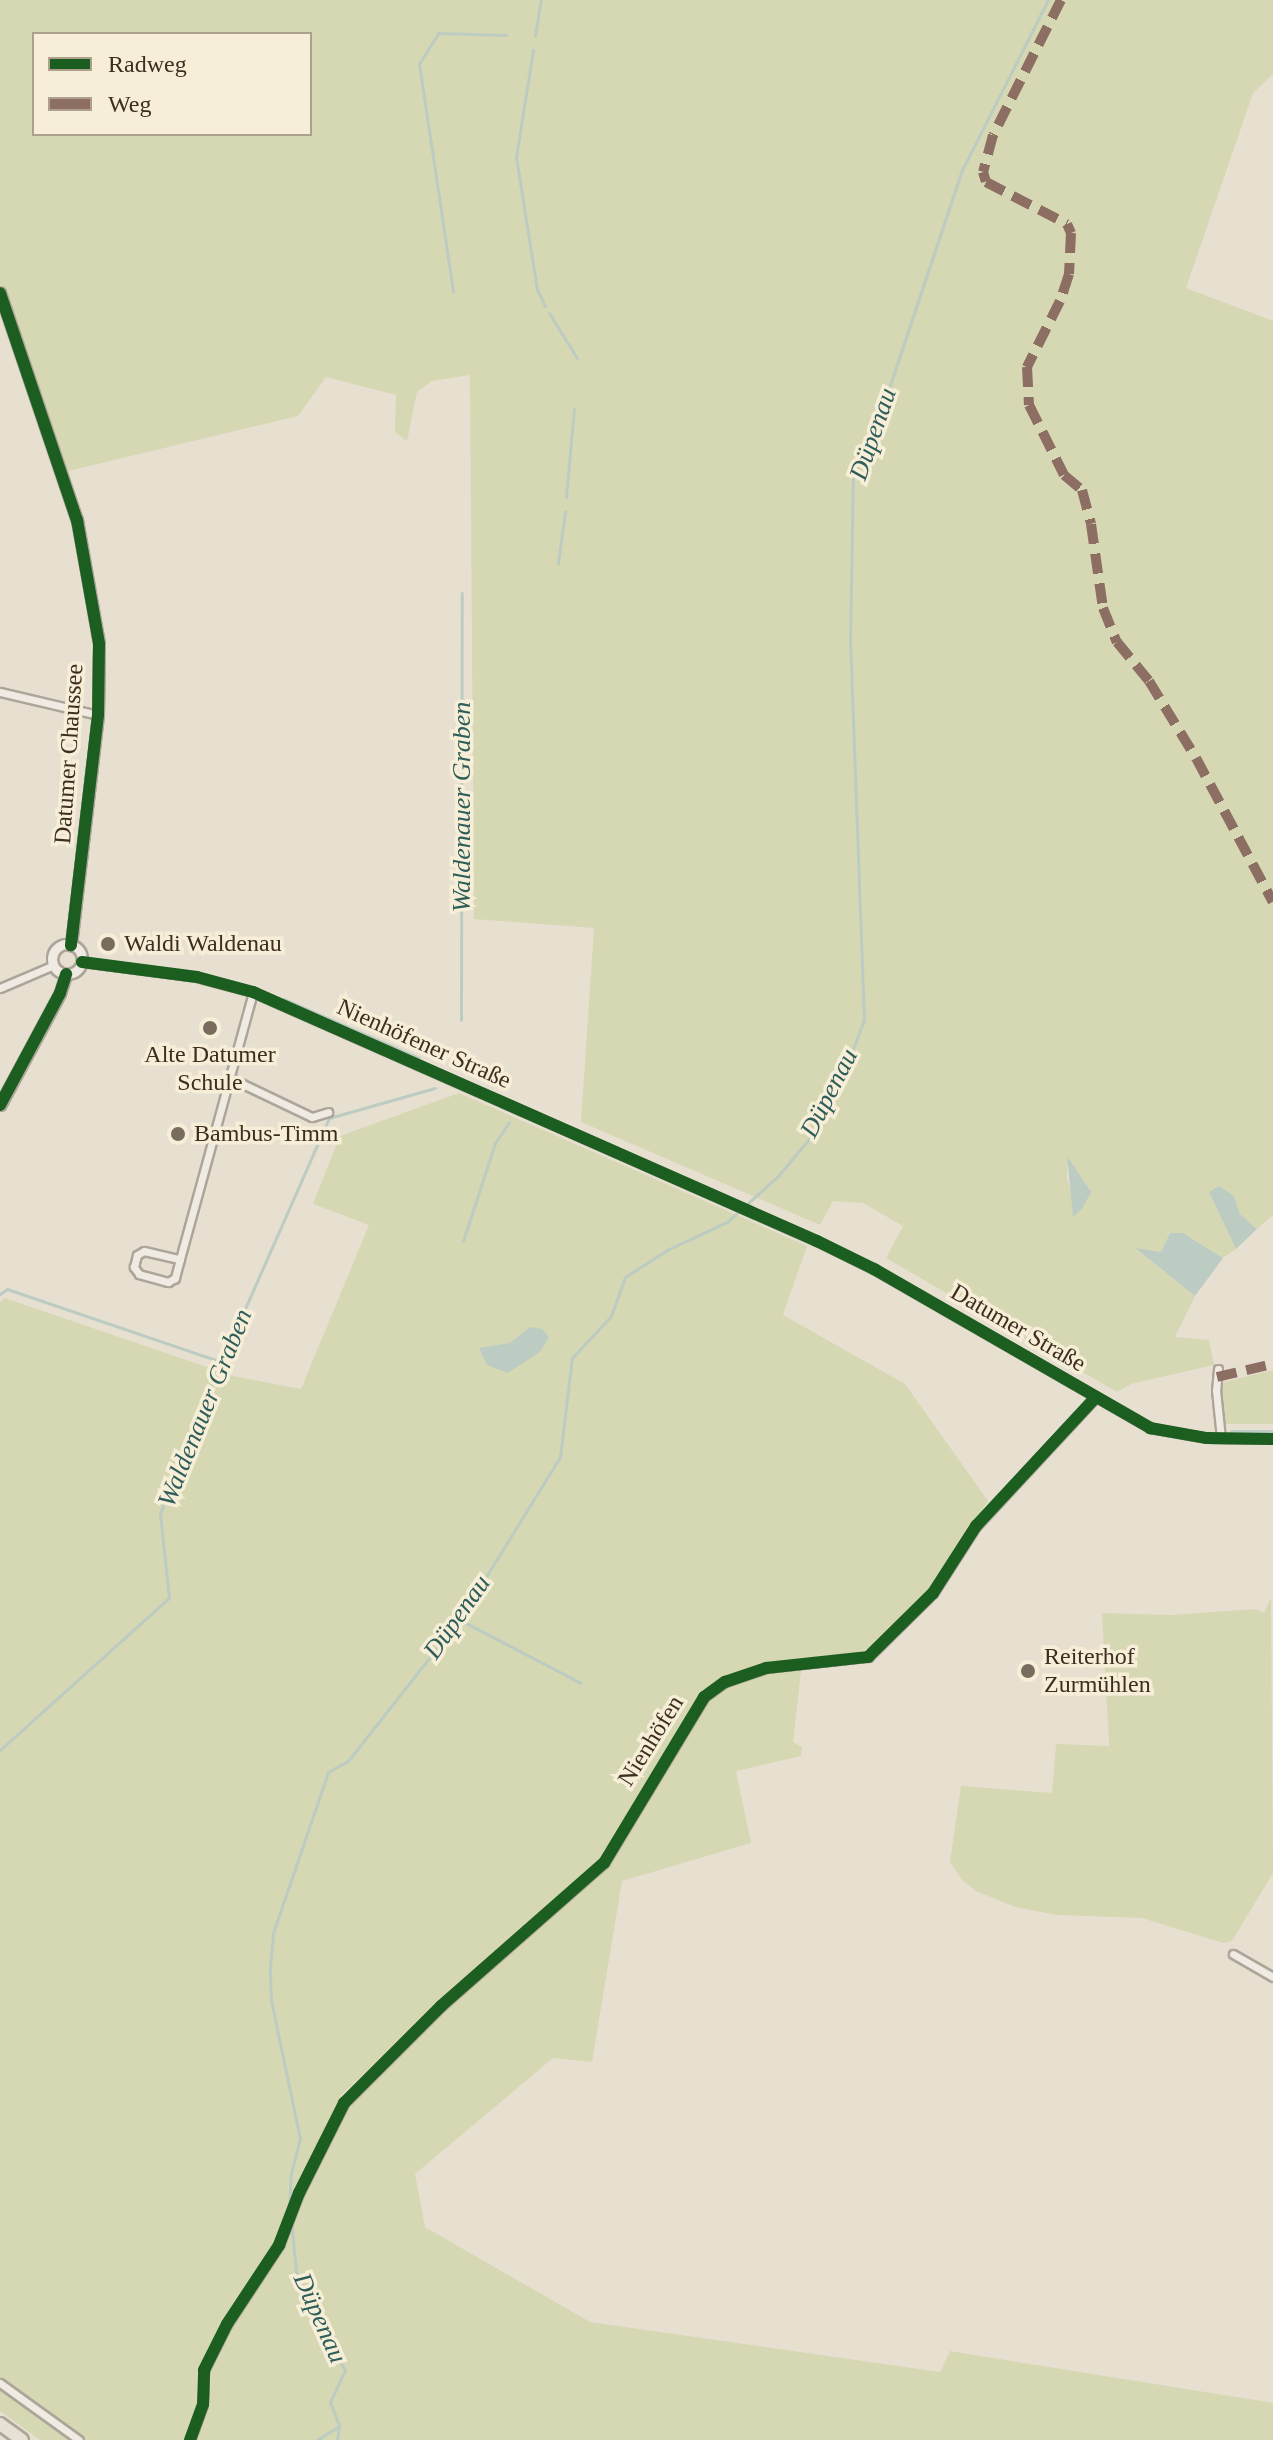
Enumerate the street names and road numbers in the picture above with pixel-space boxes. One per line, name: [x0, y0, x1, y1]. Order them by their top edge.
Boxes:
street label: Datumer Chaussee: [48, 663, 90, 845]
street label: Nienhöfener Straße: [333, 993, 515, 1095]
street label: Datumer Straße: [945, 1278, 1091, 1378]
street label: Nienhöfen: [612, 1690, 690, 1792]

